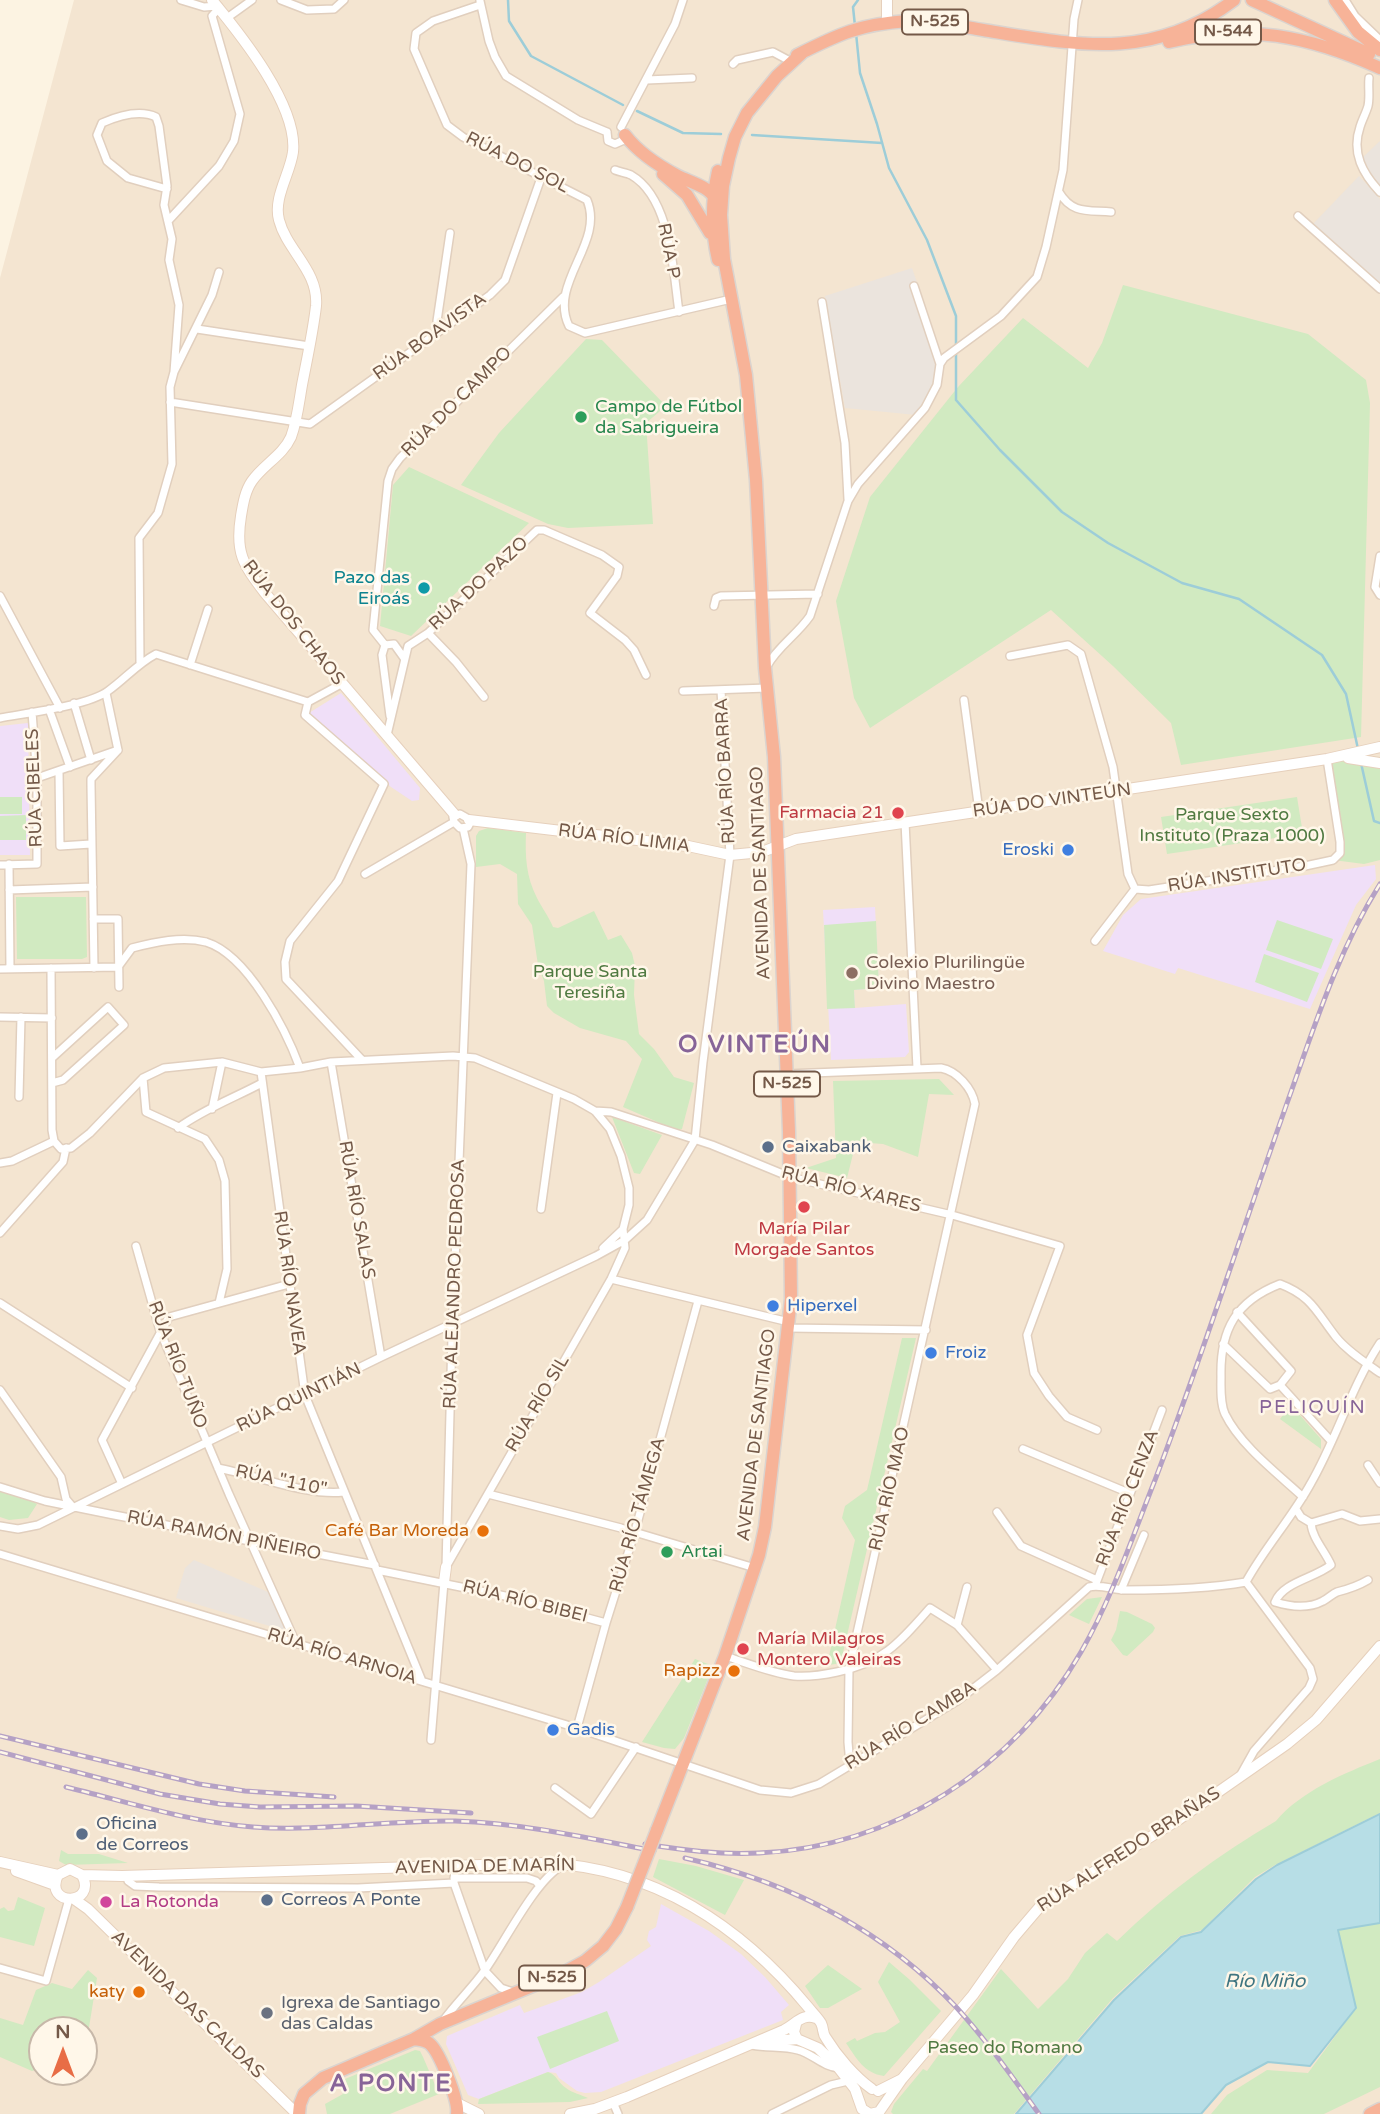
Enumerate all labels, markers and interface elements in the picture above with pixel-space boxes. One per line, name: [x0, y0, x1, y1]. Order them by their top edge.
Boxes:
road number: N-525: [902, 10, 968, 34]
road number: N-544: [1195, 20, 1261, 44]
street label: RÚA DO SOL: [462, 128, 572, 198]
street label: RÚA P: [652, 221, 684, 281]
street label: RÚA BOAVISTA: [369, 289, 491, 385]
street label: RÚA DO CAMPO: [397, 342, 517, 462]
place label: Campo de Fútbol da Sabrigueira: [595, 396, 742, 438]
marker: Campo de Fútbol da Sabrigueira: [573, 409, 589, 425]
street label: RÚA DO PAZO: [425, 533, 533, 635]
street label: RÚA DOS CHAOS: [237, 556, 349, 690]
place label: Pazo das Eiroás: [334, 567, 410, 610]
marker: Pazo das Eiroás: [416, 580, 432, 596]
street label: RÚA RÍO BARRA: [711, 697, 741, 845]
street label: RÚA CIBELES: [22, 728, 48, 848]
street label: AVENIDA DE SANTIAGO: [746, 766, 776, 980]
street label: RÚA DO VINTEÚN: [971, 779, 1133, 823]
place label: Farmacia 21: [779, 802, 884, 824]
park label: Parque Sexto Instituto (Praza 1000): [1139, 804, 1325, 846]
marker: Farmacia 21: [890, 805, 906, 821]
street label: RÚA RÍO LIMIA: [557, 820, 691, 858]
place label: Eroski: [1002, 839, 1054, 861]
marker: Eroski: [1060, 842, 1076, 858]
street label: RÚA INSTITUTO: [1166, 854, 1308, 898]
place label: Colexio Plurilingüe Divino Maestro: [866, 952, 1025, 995]
park label: Parque Santa Teresiña: [533, 961, 647, 1004]
marker: Colexio Plurilingüe Divino Maestro: [844, 965, 860, 981]
district label: O VINTEÚN: [679, 1032, 831, 1060]
road number: N-525: [754, 1072, 820, 1096]
place label: Caixabank: [782, 1136, 871, 1158]
street label: RÚA RÍO SALAS: [333, 1139, 379, 1281]
marker: Caixabank: [760, 1139, 776, 1155]
street label: RÚA ALEJANDRO PEDROSA: [440, 1158, 470, 1410]
street label: RÚA RÍO XARES: [779, 1162, 923, 1218]
marker: María Pilar Morgade Santos: [796, 1199, 812, 1215]
street label: RÚA RÍO NAVEA: [268, 1209, 310, 1357]
place label: María Pilar Morgade Santos: [734, 1218, 874, 1260]
place label: Hiperxel: [787, 1295, 858, 1317]
street label: RÚA RÍO TUÑO: [143, 1298, 211, 1432]
marker: Hiperxel: [765, 1298, 781, 1314]
street label: AVENIDA DE SANTIAGO: [733, 1328, 781, 1542]
place label: Froiz: [945, 1342, 986, 1364]
marker: Froiz: [923, 1345, 939, 1361]
street label: RÚA RÍO SIL: [502, 1352, 574, 1456]
street label: RÚA QUINTIÁN: [233, 1358, 365, 1438]
district label: PELIQUÍN: [1260, 1397, 1366, 1419]
street label: RÚA RÍO MAO: [865, 1425, 915, 1553]
street label: RÚA RÍO CENZA: [1092, 1427, 1164, 1569]
street label: RÚA RÍO TÁMEGA: [605, 1435, 671, 1595]
street label: RÚA "110": [233, 1461, 329, 1501]
street label: RÚA RAMÓN PIÑEIRO: [125, 1507, 323, 1565]
place label: Café Bar Moreda: [325, 1520, 469, 1542]
marker: Café Bar Moreda: [475, 1523, 491, 1539]
place label: Artai: [681, 1541, 723, 1563]
marker: Artai: [659, 1544, 675, 1560]
street label: RÚA RÍO BIBEI: [460, 1576, 590, 1628]
street label: RÚA RÍO ARNOIA: [265, 1624, 419, 1690]
place label: María Milagros Montero Valeiras: [757, 1628, 901, 1670]
marker: María Milagros Montero Valeiras: [735, 1641, 751, 1657]
place label: Rapizz: [663, 1660, 720, 1682]
marker: Rapizz: [726, 1663, 742, 1679]
street label: RÚA RÍO CAMBA: [841, 1677, 981, 1775]
place label: Gadis: [567, 1719, 615, 1741]
marker: Gadis: [545, 1722, 561, 1738]
street label: RÚA ALFREDO BRAÑAS: [1033, 1783, 1225, 1917]
place label: Oficina de Correos: [96, 1813, 189, 1856]
marker: Oficina de Correos: [74, 1826, 90, 1842]
street label: AVENIDA DE MARÍN: [395, 1855, 575, 1879]
place label: Correos A Ponte: [281, 1889, 421, 1911]
place label: La Rotonda: [120, 1891, 219, 1913]
marker: Correos A Ponte: [259, 1892, 275, 1908]
marker: La Rotonda: [98, 1894, 114, 1910]
street label: AVENIDA DAS CALDAS: [106, 1926, 268, 2084]
road number: N-525: [519, 1966, 585, 1990]
water label: Río Miño: [1225, 1971, 1305, 1993]
place label: katy: [89, 1981, 125, 2003]
marker: katy: [131, 1984, 147, 2000]
place label: Igrexa de Santiago das Caldas: [281, 1992, 440, 2035]
marker: Igrexa de Santiago das Caldas: [259, 2005, 275, 2021]
north arrow: [28, 2016, 98, 2086]
text: N: [55, 2021, 71, 2043]
park label: Paseo do Romano: [927, 2037, 1083, 2059]
district label: A PONTE: [330, 2071, 452, 2099]

